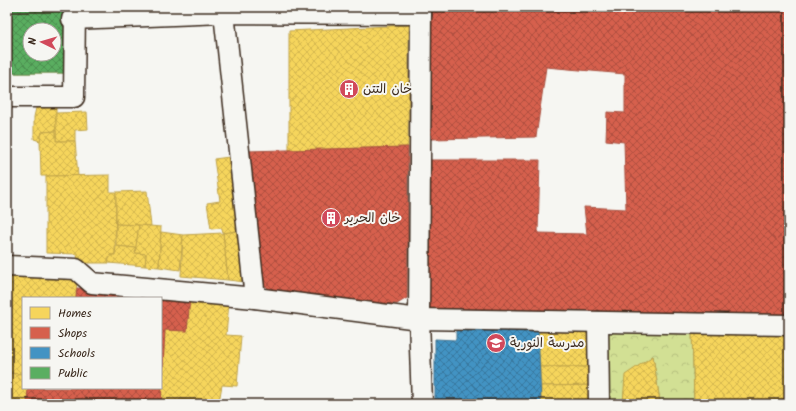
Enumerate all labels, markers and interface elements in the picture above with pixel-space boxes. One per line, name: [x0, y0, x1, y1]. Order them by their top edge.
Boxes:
north arrow: [22, 22, 62, 62]
text: N: [24, 37, 42, 45]
building icon: خان التتن: [338, 78, 360, 100]
place label: خان التتن: [363, 79, 412, 100]
building icon: خان الحرير: [320, 207, 342, 229]
place label: خان الحرير: [344, 208, 401, 229]
legend: [22, 297, 162, 389]
text: Homes: [58, 304, 92, 323]
text: Shops: [58, 324, 87, 343]
school or university icon: مدرسة النورية: [485, 332, 507, 354]
place label: مدرسة النورية: [510, 333, 584, 354]
text: Schools: [58, 344, 95, 363]
text: Public: [58, 364, 88, 383]

